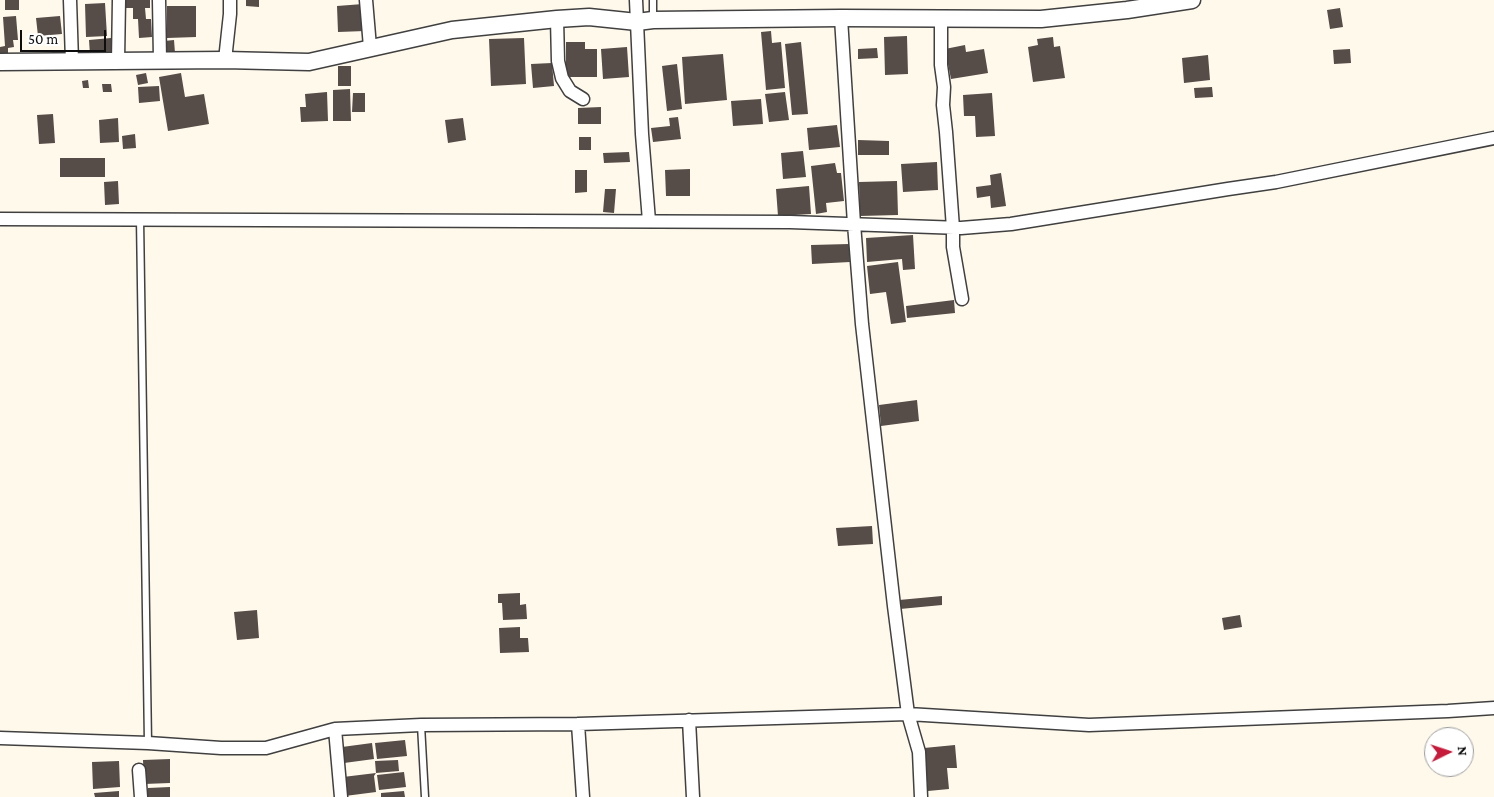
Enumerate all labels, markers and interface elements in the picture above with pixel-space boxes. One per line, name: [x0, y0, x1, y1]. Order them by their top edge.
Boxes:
scale bar: [22, 20, 109, 52]
text: 50 m: [28, 31, 58, 47]
north arrow: [1424, 727, 1474, 777]
text: N: [1455, 746, 1471, 756]

